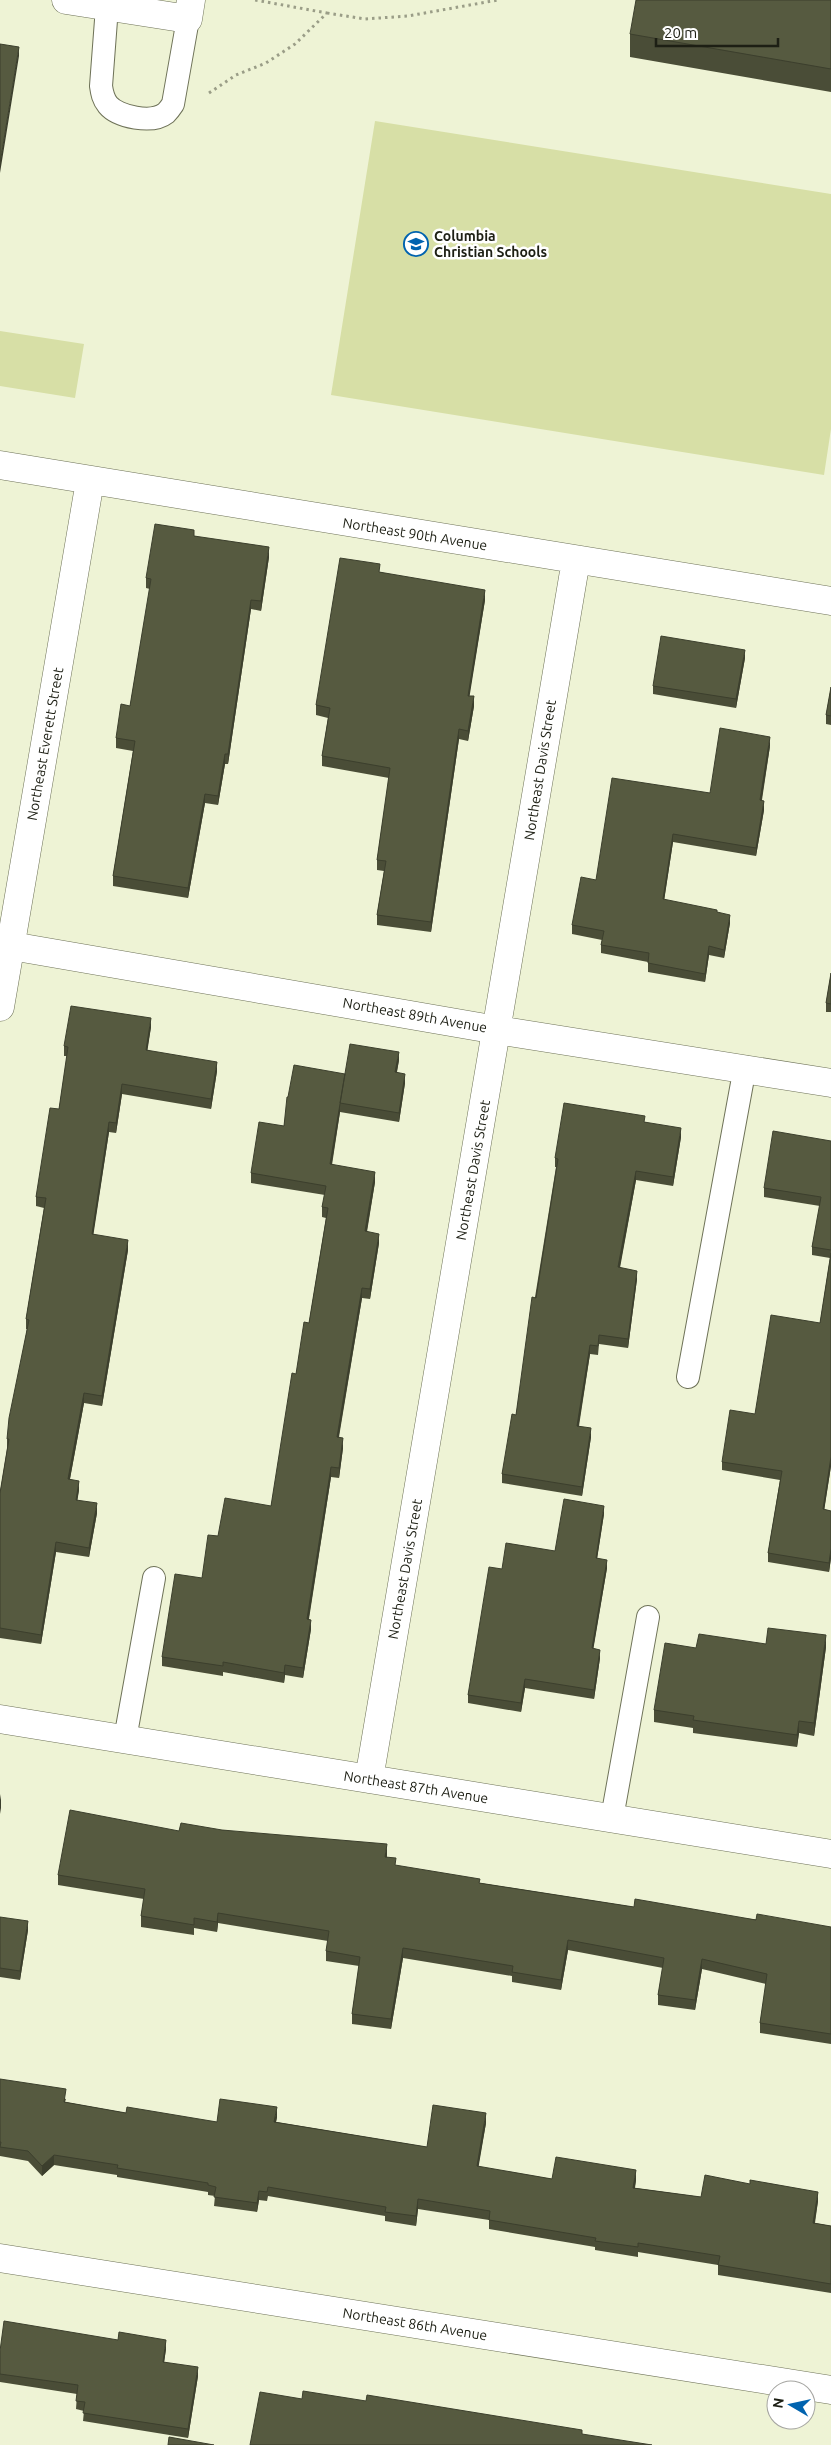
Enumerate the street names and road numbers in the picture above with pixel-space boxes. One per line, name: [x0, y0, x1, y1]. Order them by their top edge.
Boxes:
street label: Northeast 90th Avenue: [341, 515, 489, 553]
street label: Northeast Everett Street: [24, 666, 66, 822]
street label: Northeast Davis Street: [521, 698, 559, 842]
street label: Northeast 89th Avenue: [342, 994, 488, 1036]
street label: Northeast Davis Street: [453, 1098, 493, 1241]
street label: Northeast Davis Street: [385, 1497, 425, 1640]
street label: Northeast 87th Avenue: [342, 1768, 490, 1806]
street label: Northeast 86th Avenue: [341, 2305, 489, 2343]

